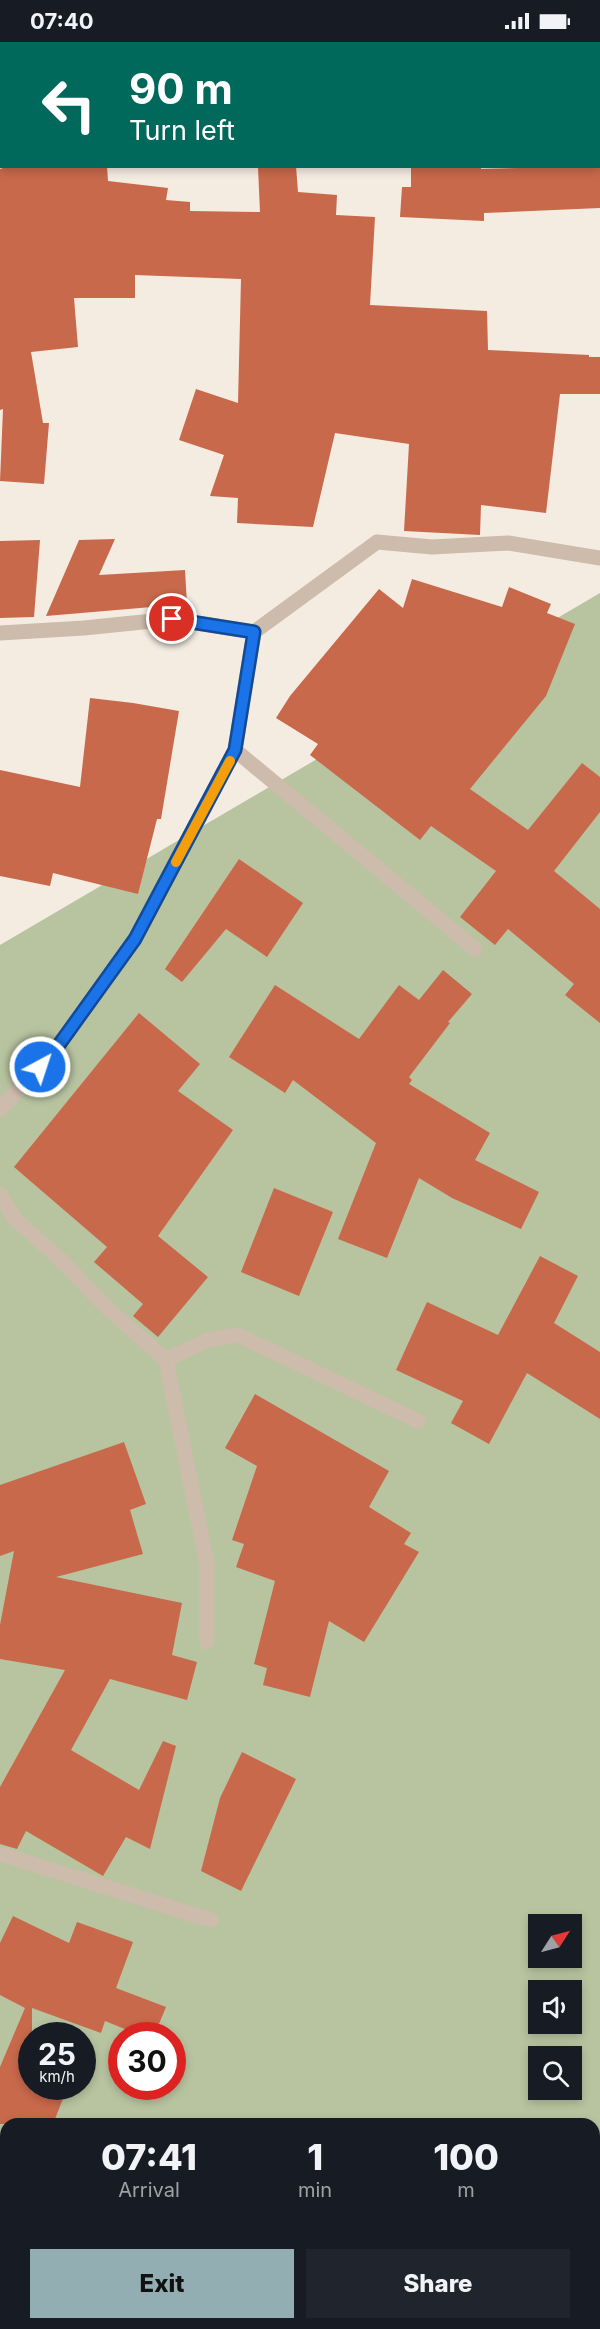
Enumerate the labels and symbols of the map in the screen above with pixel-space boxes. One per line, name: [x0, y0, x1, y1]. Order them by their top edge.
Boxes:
pin: [146, 593, 197, 644]
position arrow: [8, 1035, 72, 1099]
north arrow: [528, 1914, 582, 1968]
speed limit sign: 30: [108, 2022, 186, 2100]

